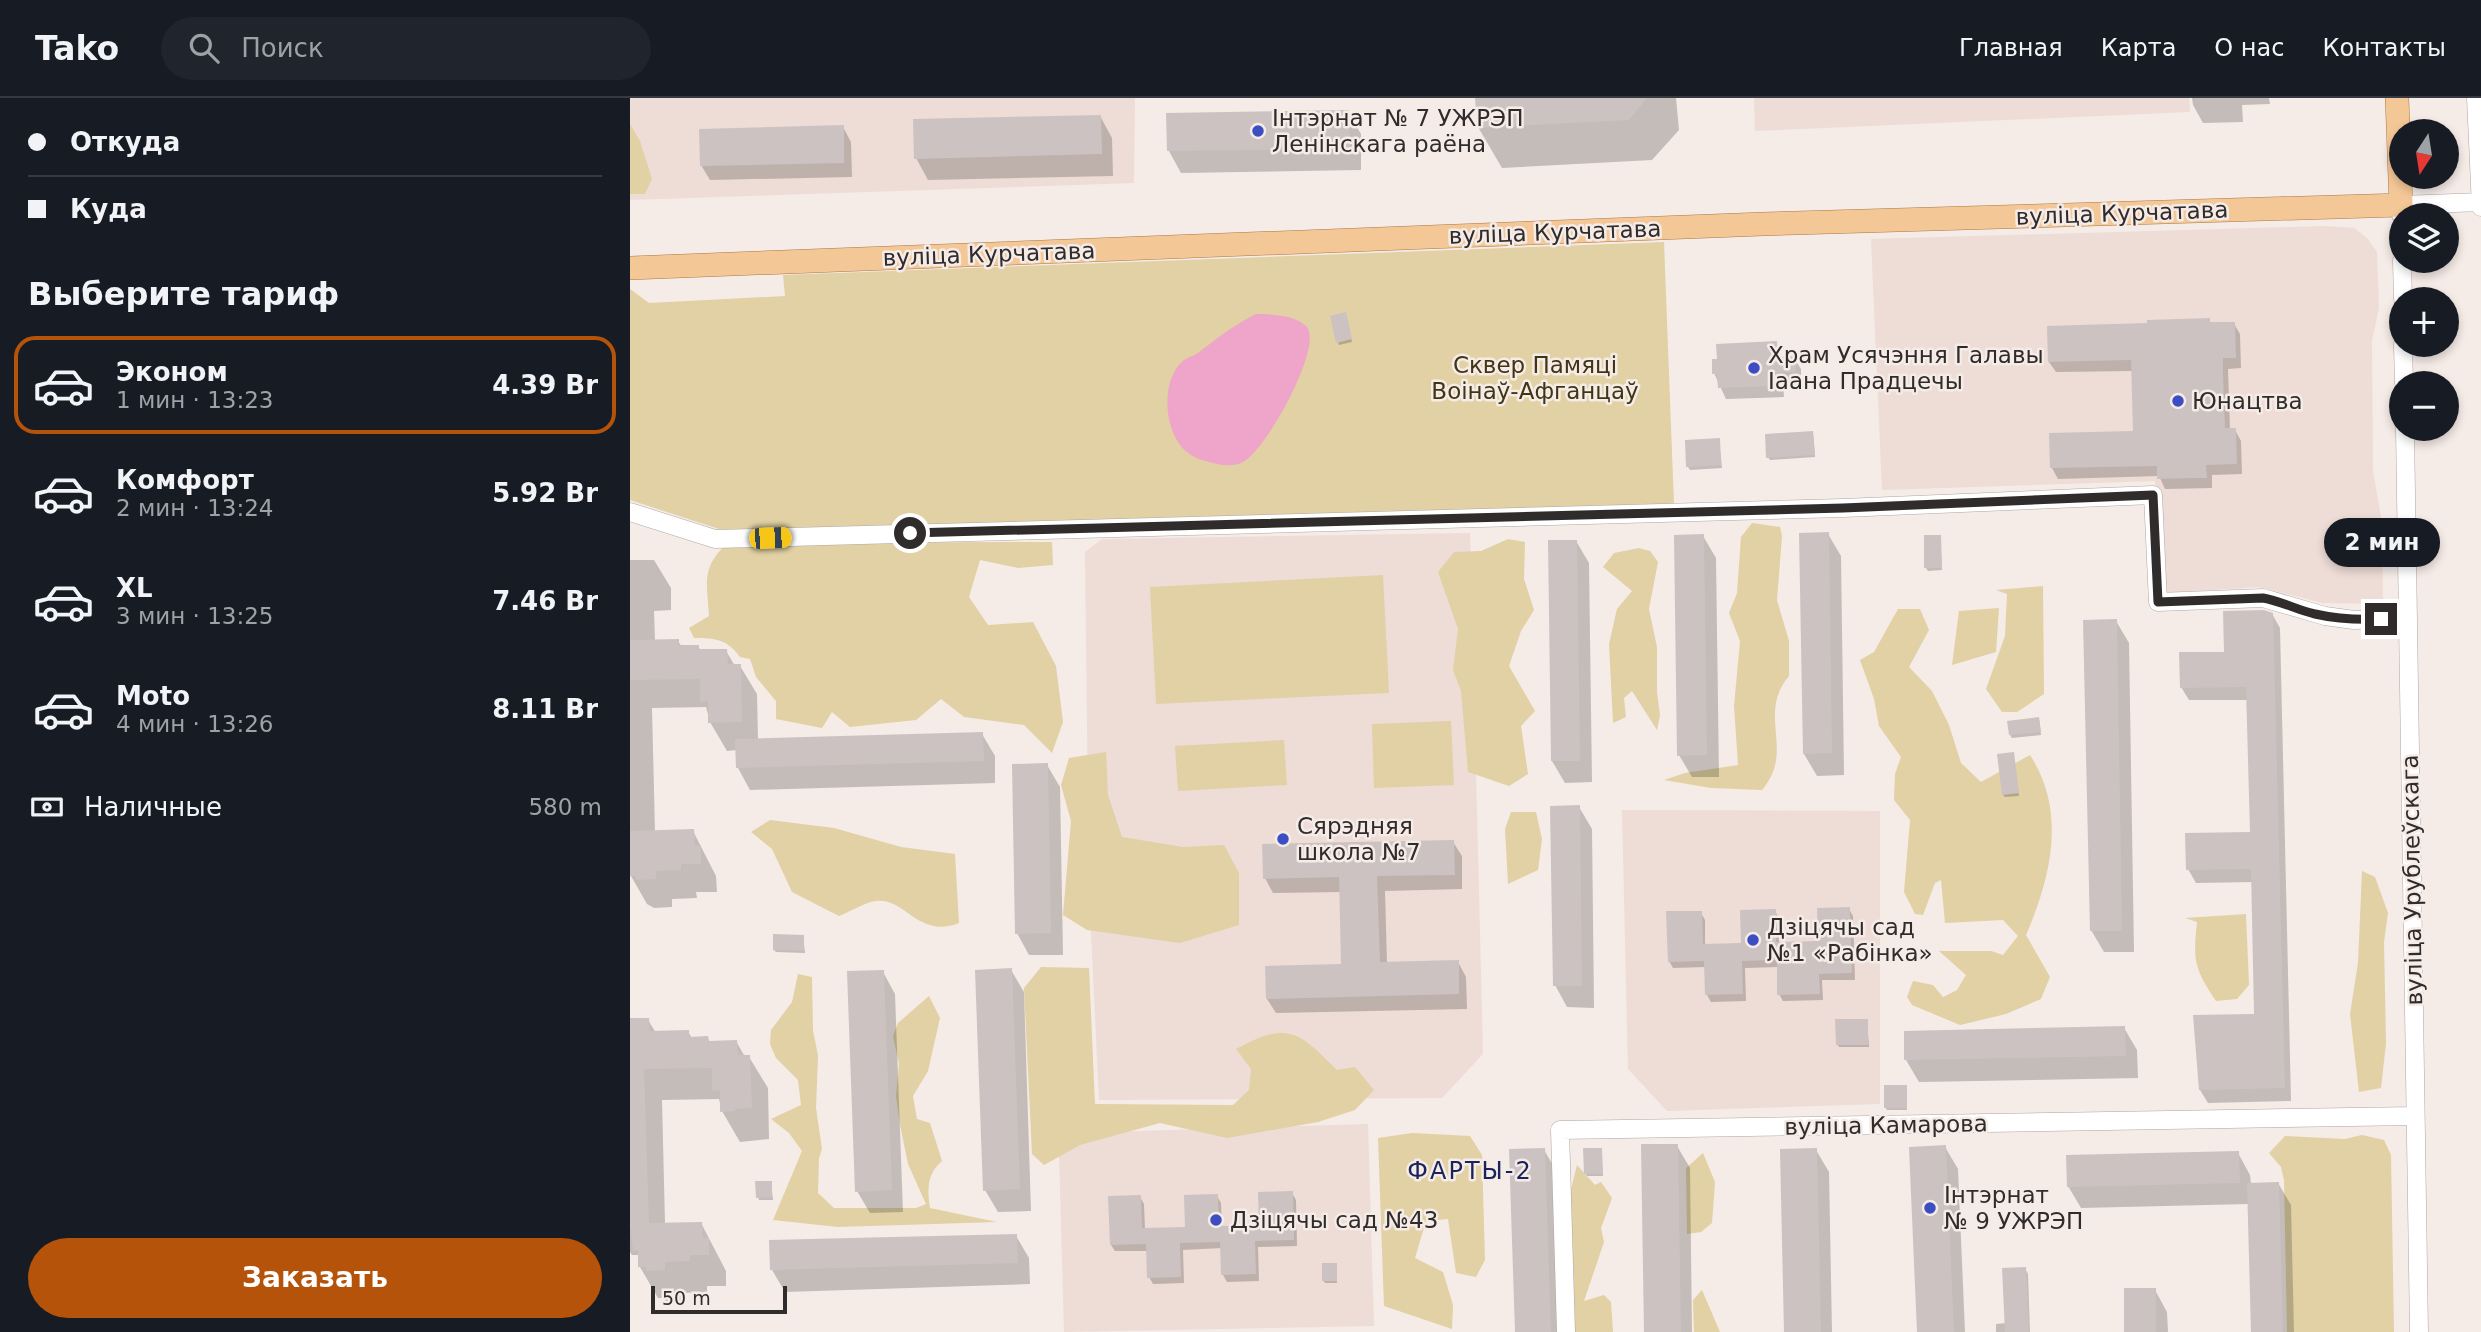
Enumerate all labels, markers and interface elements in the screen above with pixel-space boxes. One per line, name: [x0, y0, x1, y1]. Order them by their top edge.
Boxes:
search box: [161, 17, 651, 80]
text: Tako: [35, 29, 119, 68]
icon: search: [185, 29, 223, 67]
text: Поиск: [241, 33, 324, 63]
text: Главная: [1959, 34, 2063, 62]
text: Карта: [2101, 34, 2176, 62]
text: О нас: [2214, 34, 2284, 62]
text: Контакты: [2322, 34, 2446, 62]
place label: Інтэрнат № 7 УЖРЭП Ленінскага раёна: [1272, 105, 1523, 157]
north arrow: [2389, 119, 2459, 189]
map controls: [2389, 119, 2459, 441]
marker: Інтэрнат № 7 УЖРЭП Ленінскага раёна: [1250, 123, 1266, 139]
text: Откуда: [70, 127, 180, 157]
text: Куда: [70, 194, 147, 224]
street label: вуліца Курчатава: [2015, 196, 2229, 230]
button: layers: [2389, 203, 2459, 273]
street label: вуліца Курчатава: [1448, 215, 1662, 249]
street label: вуліца Курчатава: [882, 237, 1096, 271]
text: Выберите тариф: [28, 275, 339, 313]
button: +: [2389, 287, 2459, 357]
place label: Храм Усячэння Галавы Іаана Прадцечы: [1768, 342, 2044, 394]
park label: Сквер Памяці Воінаў-Афганцаў: [1431, 352, 1639, 404]
icon: car: [32, 354, 95, 417]
text: Эконом: [116, 357, 228, 387]
marker: Храм Усячэння Галавы Іаана Прадцечы: [1746, 360, 1762, 376]
text: 4.39 Br: [492, 370, 598, 400]
button: −: [2389, 371, 2459, 441]
text: 1 мин · 13:23: [116, 387, 274, 413]
place label: Юнацтва: [2192, 388, 2303, 414]
marker: Юнацтва: [2170, 393, 2186, 409]
icon: car: [32, 462, 95, 525]
text: Комфорт: [116, 465, 254, 495]
text: 5.92 Br: [492, 478, 598, 508]
text: 2 мин · 13:24: [116, 495, 274, 521]
route start: [894, 517, 926, 549]
callout: 2 мин: [2323, 518, 2439, 566]
car: [749, 527, 792, 549]
text: 2 мин: [2345, 529, 2419, 555]
icon: car: [32, 570, 95, 633]
text: XL: [116, 573, 153, 603]
text: 7.46 Br: [492, 586, 598, 616]
text: 3 мин · 13:25: [116, 603, 274, 629]
route end: [2365, 603, 2397, 635]
icon: car: [32, 678, 95, 741]
text: Moto: [116, 681, 190, 711]
text: 8.11 Br: [492, 694, 598, 724]
text: 4 мин · 13:26: [116, 711, 274, 737]
street label: вуліца Урублеўскага: [2397, 754, 2427, 1006]
icon: cash: [28, 788, 66, 826]
text: Наличные: [84, 792, 222, 822]
text: 580 m: [528, 794, 602, 820]
place label: Сярэдняя школа №7: [1297, 813, 1421, 865]
marker: Сярэдняя школа №7: [1275, 831, 1291, 847]
place label: Дзіцячы сад №1 «Рабінка»: [1767, 914, 1933, 966]
marker: Дзіцячы сад №1 «Рабінка»: [1745, 932, 1761, 948]
street label: вуліца Камарова: [1784, 1110, 1988, 1140]
district label: ФАРТЫ-2: [1407, 1157, 1533, 1185]
place label: Інтэрнат № 9 УЖРЭП: [1944, 1182, 2083, 1234]
marker: Інтэрнат № 9 УЖРЭП: [1922, 1200, 1938, 1216]
place label: Дзіцячы сад №43: [1230, 1207, 1438, 1233]
marker: Дзіцячы сад №43: [1208, 1212, 1224, 1228]
button: Заказать: [28, 1238, 602, 1318]
scale bar: [651, 1283, 788, 1315]
text: 50 m: [662, 1287, 711, 1309]

